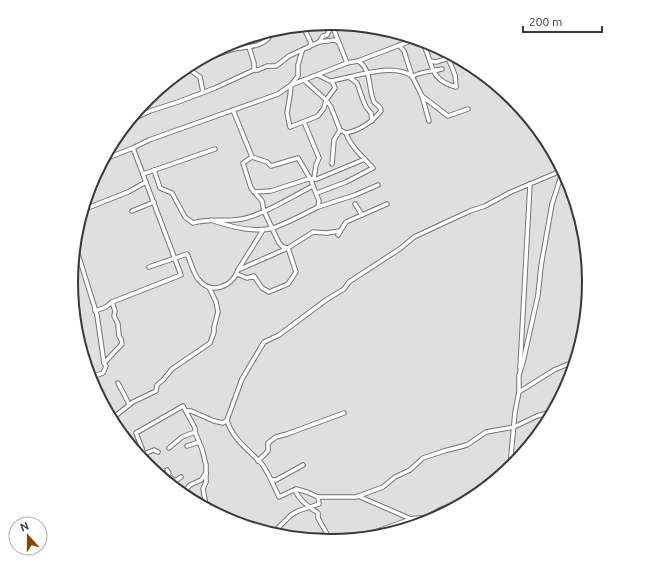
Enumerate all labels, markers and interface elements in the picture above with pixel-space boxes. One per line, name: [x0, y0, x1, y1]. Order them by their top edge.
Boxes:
scale bar: [523, 8, 602, 34]
text: 200 m: [529, 15, 562, 28]
north arrow: [8, 516, 48, 556]
text: N: [18, 520, 30, 534]

